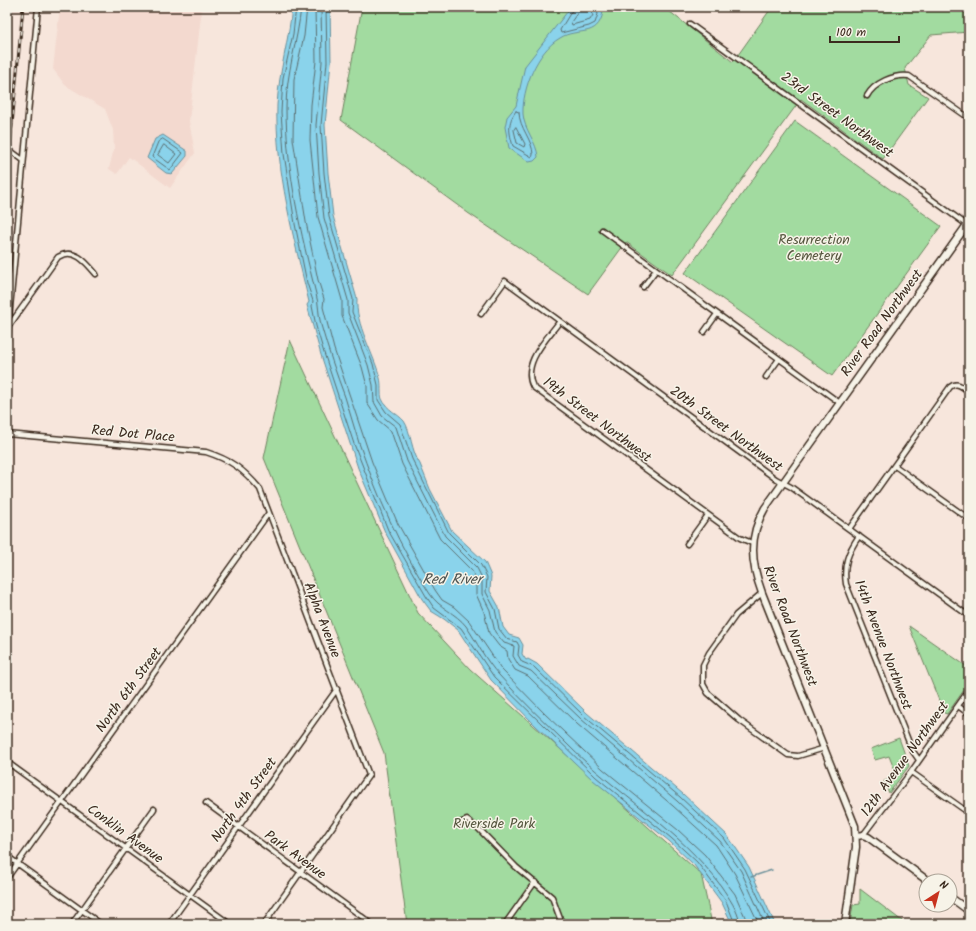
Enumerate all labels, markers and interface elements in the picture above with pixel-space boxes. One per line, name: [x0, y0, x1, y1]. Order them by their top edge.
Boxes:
scale bar: [830, 18, 899, 44]
text: 100 m: [836, 23, 867, 42]
street label: 23rd Street Northwest: [776, 66, 899, 164]
park label: Resurrection Cemetery: [778, 229, 850, 267]
street label: River Road Northwest: [835, 264, 929, 381]
street label: 19th Street Northwest: [538, 372, 657, 469]
street label: 20th Street Northwest: [665, 380, 788, 478]
street label: Red Dot Place: [90, 419, 176, 449]
street label: River Road Northwest: [757, 562, 823, 690]
water label: Red River: [422, 568, 485, 592]
street label: 14th Avenue Northwest: [848, 577, 918, 714]
street label: Alpha Avenue: [297, 579, 347, 662]
street label: North 6th Street: [90, 642, 168, 737]
street label: 12th Avenue Northwest: [855, 696, 955, 821]
street label: North 4th Street: [205, 752, 283, 847]
street label: Conklin Avenue: [82, 799, 168, 870]
park label: Riverside Park: [453, 813, 535, 835]
street label: Park Avenue: [259, 825, 331, 886]
north arrow: [918, 873, 958, 913]
text: N: [935, 876, 951, 895]

